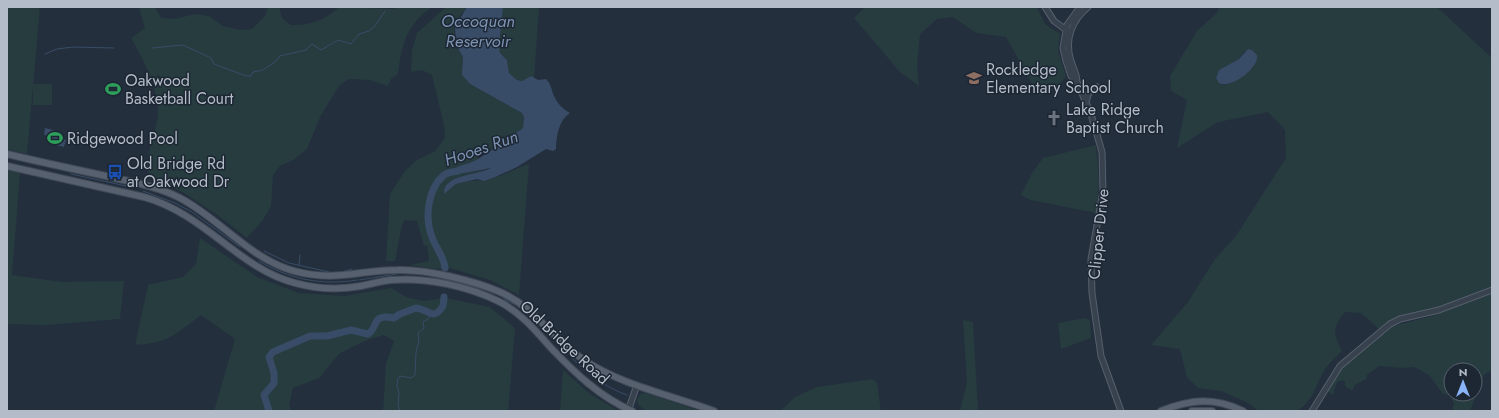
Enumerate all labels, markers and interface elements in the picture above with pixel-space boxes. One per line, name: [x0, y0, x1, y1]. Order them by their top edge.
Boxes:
water label: Occoquan Reservoir: [441, 9, 515, 53]
place label: Rockledge Elementary School: [986, 58, 1111, 99]
place label: Oakwood Basketball Court: [125, 69, 234, 110]
school or university icon: Rockledge Elementary School: [965, 69, 983, 87]
sports icon: Oakwood Basketball Court: [104, 80, 122, 98]
place label: Lake Ridge Baptist Church: [1066, 98, 1164, 139]
church icon: Lake Ridge Baptist Church: [1045, 109, 1063, 127]
water label: Hooes Run: [441, 124, 521, 172]
place label: Ridgewood Pool: [67, 127, 178, 150]
sports icon: Ridgewood Pool: [46, 129, 64, 147]
place label: Old Bridge Rd at Oakwood Dr: [127, 152, 230, 193]
bus stop icon: Old Bridge Rd at Oakwood Dr: [106, 163, 124, 181]
street label: Clipper Drive: [1082, 188, 1115, 281]
street label: Old Bridge Road: [515, 295, 614, 390]
north arrow: [1443, 362, 1483, 402]
text: N: [1459, 364, 1467, 380]

